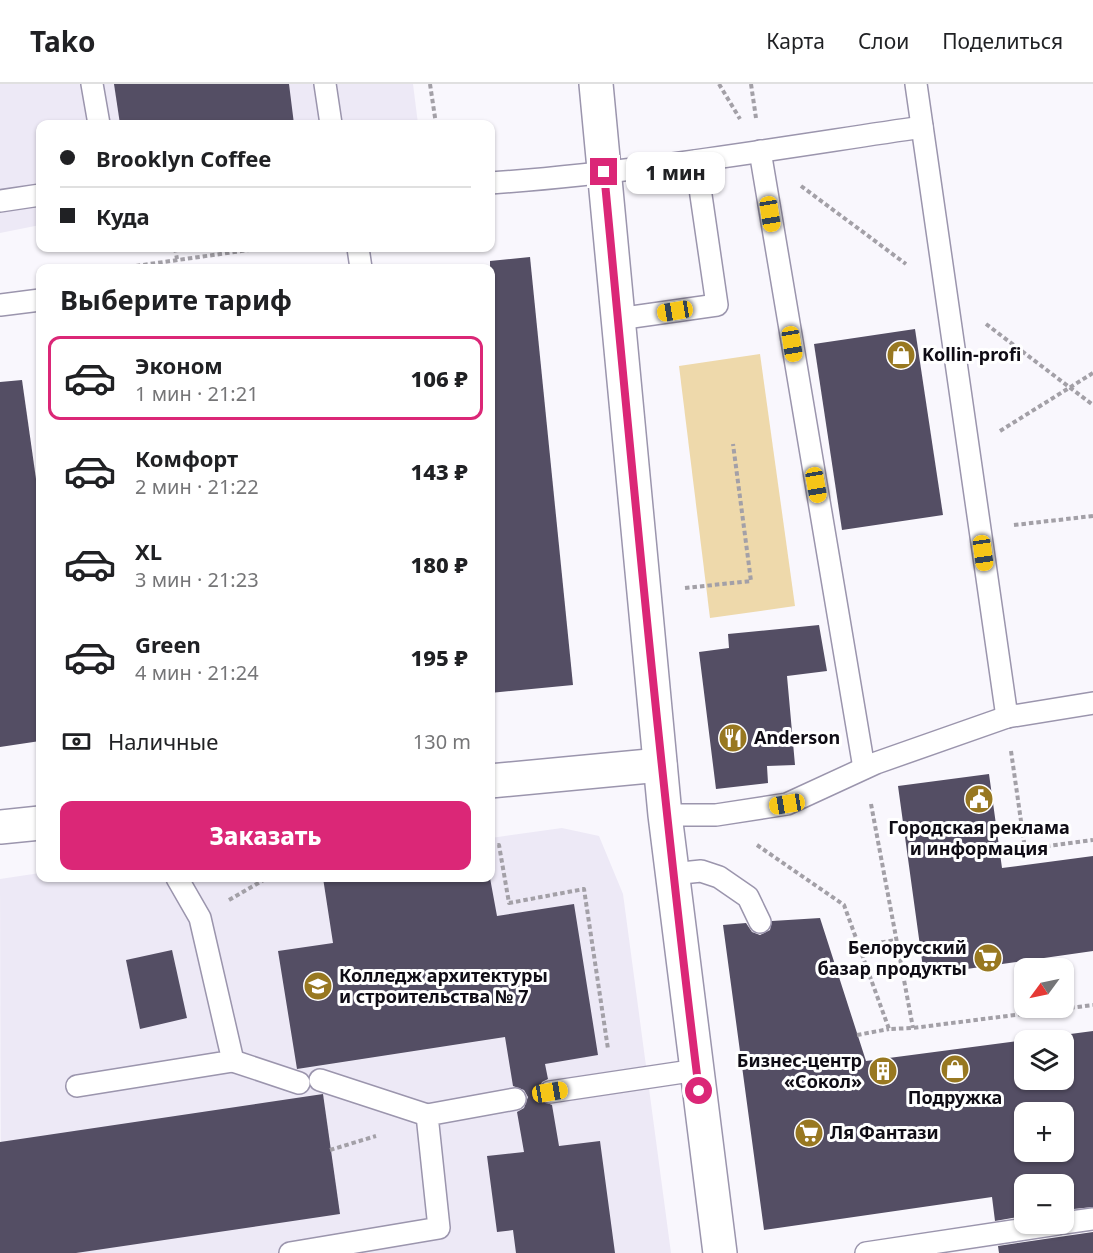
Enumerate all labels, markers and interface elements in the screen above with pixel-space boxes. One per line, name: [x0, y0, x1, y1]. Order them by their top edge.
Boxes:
text: Tako: [30, 22, 96, 60]
text: Карта: [766, 27, 825, 55]
text: Слои: [858, 27, 909, 55]
text: Поделиться: [942, 27, 1063, 55]
text: Brooklyn Coffee: [96, 143, 271, 173]
callout: 1 мин: [625, 151, 724, 193]
route end: [590, 158, 617, 185]
text: 1 мин: [645, 159, 706, 186]
car: [758, 195, 782, 233]
text: Куда: [96, 201, 150, 231]
text: Выберите тариф: [60, 281, 292, 318]
car: [656, 299, 694, 323]
car: [780, 325, 804, 363]
shop icon: Kollin-profi: [885, 339, 917, 371]
place label: Kollin-profi: [922, 342, 1021, 366]
text: Эконом: [135, 350, 223, 380]
icon: car: [63, 351, 117, 405]
text: 106 ₽: [411, 363, 468, 393]
text: 1 мин · 21:21: [135, 380, 259, 407]
text: Комфорт: [135, 443, 238, 473]
icon: car: [63, 444, 117, 498]
text: 143 ₽: [411, 456, 468, 486]
car: [804, 466, 828, 504]
text: 2 мин · 21:22: [135, 473, 259, 500]
car: [972, 534, 994, 572]
text: XL: [135, 536, 162, 566]
icon: car: [63, 537, 117, 591]
text: 180 ₽: [411, 549, 468, 579]
text: 3 мин · 21:23: [135, 566, 259, 593]
text: Green: [135, 629, 201, 659]
icon: car: [63, 630, 117, 684]
text: 195 ₽: [411, 642, 468, 672]
text: 4 мин · 21:24: [135, 659, 259, 686]
restaurant icon: Anderson: [717, 722, 749, 754]
icon: cash: [60, 725, 93, 758]
place label: Anderson: [754, 725, 840, 749]
text: Наличные: [108, 726, 218, 756]
text: 130 m: [413, 728, 471, 755]
public building icon: Городская реклама и информация: [963, 783, 995, 815]
car: [768, 792, 806, 816]
button: Заказать: [60, 801, 471, 870]
place label: Городская реклама и информация: [888, 815, 1070, 860]
place label: Белорусский базар продукты: [818, 935, 967, 980]
supermarket icon: Белорусский базар продукты: [972, 942, 1004, 974]
north arrow: [1014, 958, 1074, 1018]
map controls: [1014, 958, 1074, 1234]
place label: Колледж архитектуры и строительства № 7: [339, 963, 548, 1008]
school or university icon: Колледж архитектуры и строительства № 7: [302, 970, 334, 1002]
button: layers: [1014, 1030, 1074, 1090]
place label: Бизнес-центр «Сокол»: [737, 1048, 862, 1093]
shop icon: Подружка: [939, 1053, 971, 1085]
building icon: Бизнес-центр «Сокол»: [867, 1055, 899, 1087]
route start: [685, 1077, 712, 1104]
car: [531, 1080, 569, 1104]
place label: Подружка: [908, 1085, 1002, 1109]
button: +: [1014, 1102, 1074, 1162]
supermarket icon: Ля Фантази: [793, 1117, 825, 1149]
place label: Ля Фантази: [830, 1120, 939, 1144]
button: −: [1014, 1174, 1074, 1234]

